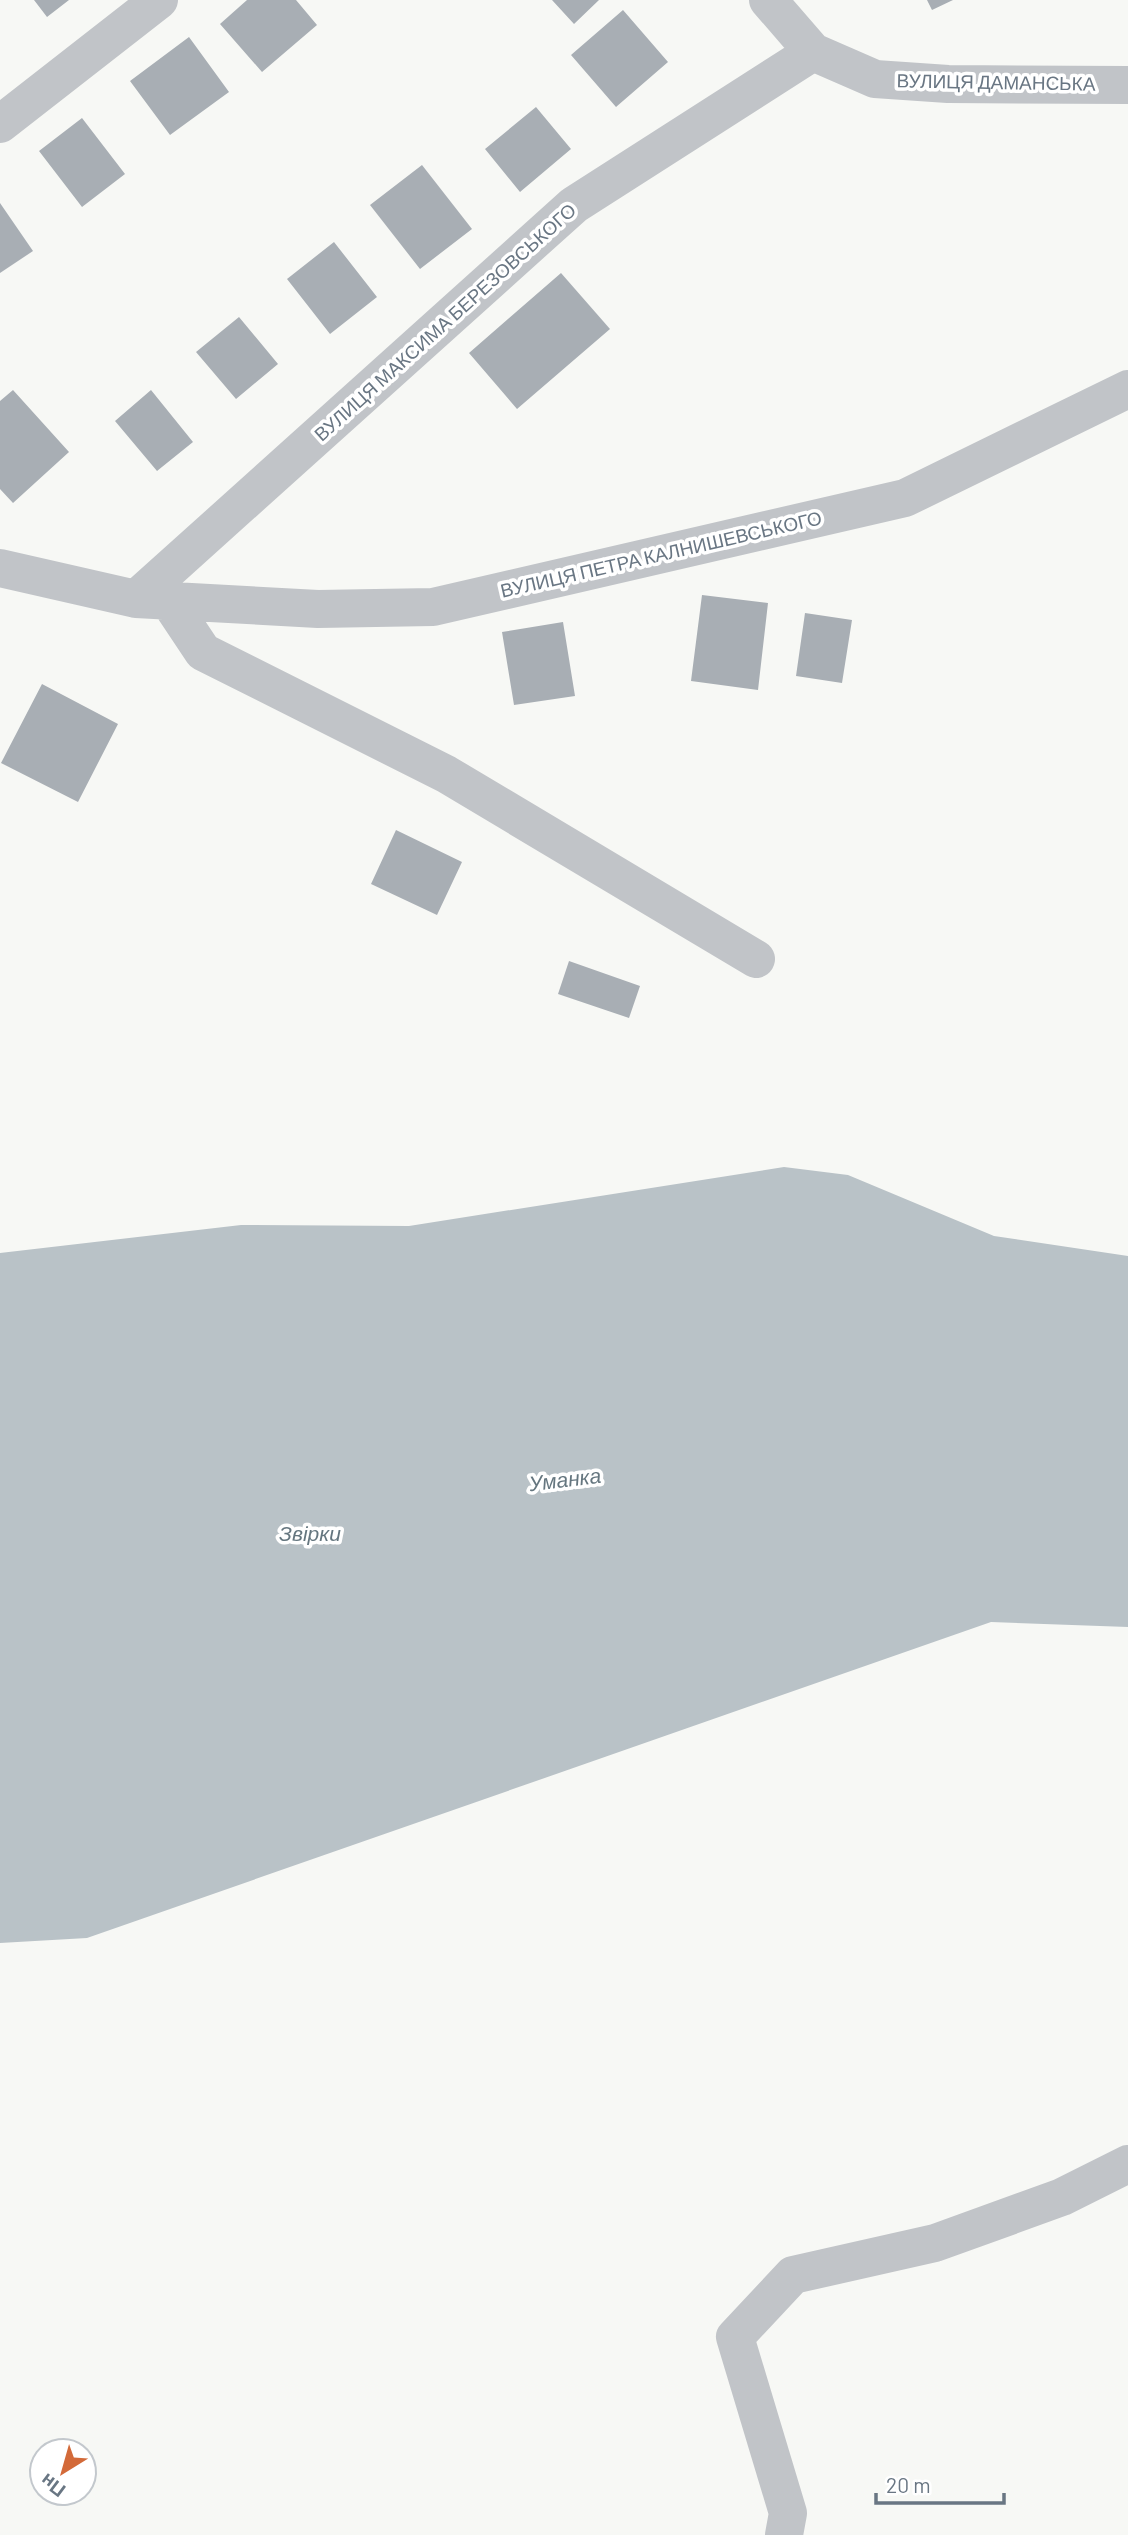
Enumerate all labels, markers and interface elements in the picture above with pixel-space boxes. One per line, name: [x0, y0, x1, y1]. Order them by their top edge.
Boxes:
street label: ВУЛИЦЯ ДАМАНСЬКА: [896, 68, 1096, 95]
street label: ВУЛИЦЯ МАКСИМА БЕРЕЗОВСЬКОГО: [309, 198, 580, 445]
street label: ВУЛИЦЯ ПЕТРА КАЛНИШЕВСЬКОГО: [498, 505, 824, 602]
water label: Уманка: [526, 1462, 602, 1495]
water label: Звірки: [279, 1520, 341, 1545]
north arrow: [28, 2437, 98, 2507]
scale bar: [876, 2462, 1004, 2506]
text: Пн: [36, 2469, 69, 2503]
text: 20 m: [886, 2472, 931, 2497]

